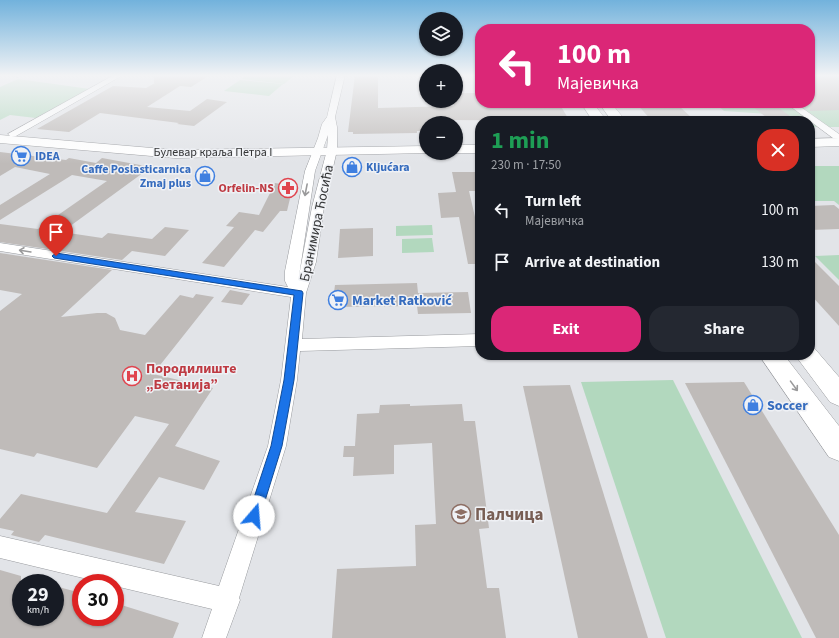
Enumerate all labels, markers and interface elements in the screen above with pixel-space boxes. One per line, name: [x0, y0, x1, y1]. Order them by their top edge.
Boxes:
map controls: [419, 12, 463, 160]
button: layers: [419, 12, 463, 56]
text: 100 m: [557, 34, 631, 74]
icon: left: [491, 40, 543, 92]
button: +: [419, 64, 463, 108]
text: Мајевичка: [557, 71, 639, 96]
button: −: [419, 116, 463, 160]
text: 1 min: [491, 123, 549, 158]
button: close: [757, 129, 799, 171]
street label: Булевар краља Петра I: [154, 144, 272, 161]
supermarket icon: IDEA: [10, 145, 32, 167]
place label: IDEA: [35, 148, 60, 165]
shop icon: Kljućara: [341, 156, 363, 178]
text: 230 m · 17:50: [491, 156, 561, 174]
place label: Kljućara: [366, 159, 410, 176]
place label: Caffe Poslasticarnica Zmaj plus: [81, 161, 191, 192]
street label: Бранимира Ћосића: [295, 163, 339, 283]
shop icon: Caffe Poslasticarnica Zmaj plus: [194, 165, 216, 187]
pharmacy icon: Orfelin-NS: [277, 177, 299, 199]
place label: Orfelin-NS: [219, 180, 274, 197]
one-way arrow: [302, 183, 310, 196]
text: Turn left: [525, 191, 581, 212]
icon: left: [491, 199, 513, 221]
text: 100 m: [761, 200, 799, 221]
text: Мајевичка: [525, 212, 584, 230]
pin: [39, 215, 73, 256]
icon: arrive: [45, 221, 67, 243]
one-way arrow: [19, 247, 32, 255]
icon: arrive: [491, 251, 513, 273]
text: Arrive at destination: [525, 252, 660, 273]
text: 130 m: [761, 252, 799, 273]
supermarket icon: Market Ratković: [327, 289, 349, 311]
place label: Market Ratković: [352, 291, 452, 311]
button: Exit: [491, 306, 641, 352]
button: Share: [649, 306, 799, 352]
place label: Породилиште „Бетанија”: [146, 359, 237, 395]
hospital icon: Породилиште „Бетанија”: [121, 365, 143, 387]
one-way arrow: [790, 381, 798, 392]
shop icon: Soccer: [742, 394, 764, 416]
place label: Soccer: [767, 396, 808, 416]
position arrow: [233, 495, 275, 537]
school or university icon: Палчица: [450, 503, 472, 525]
place label: Палчица: [475, 503, 543, 527]
speed limit sign: 30: [72, 574, 124, 626]
text: 29: [27, 581, 49, 609]
text: km/h: [27, 603, 49, 617]

